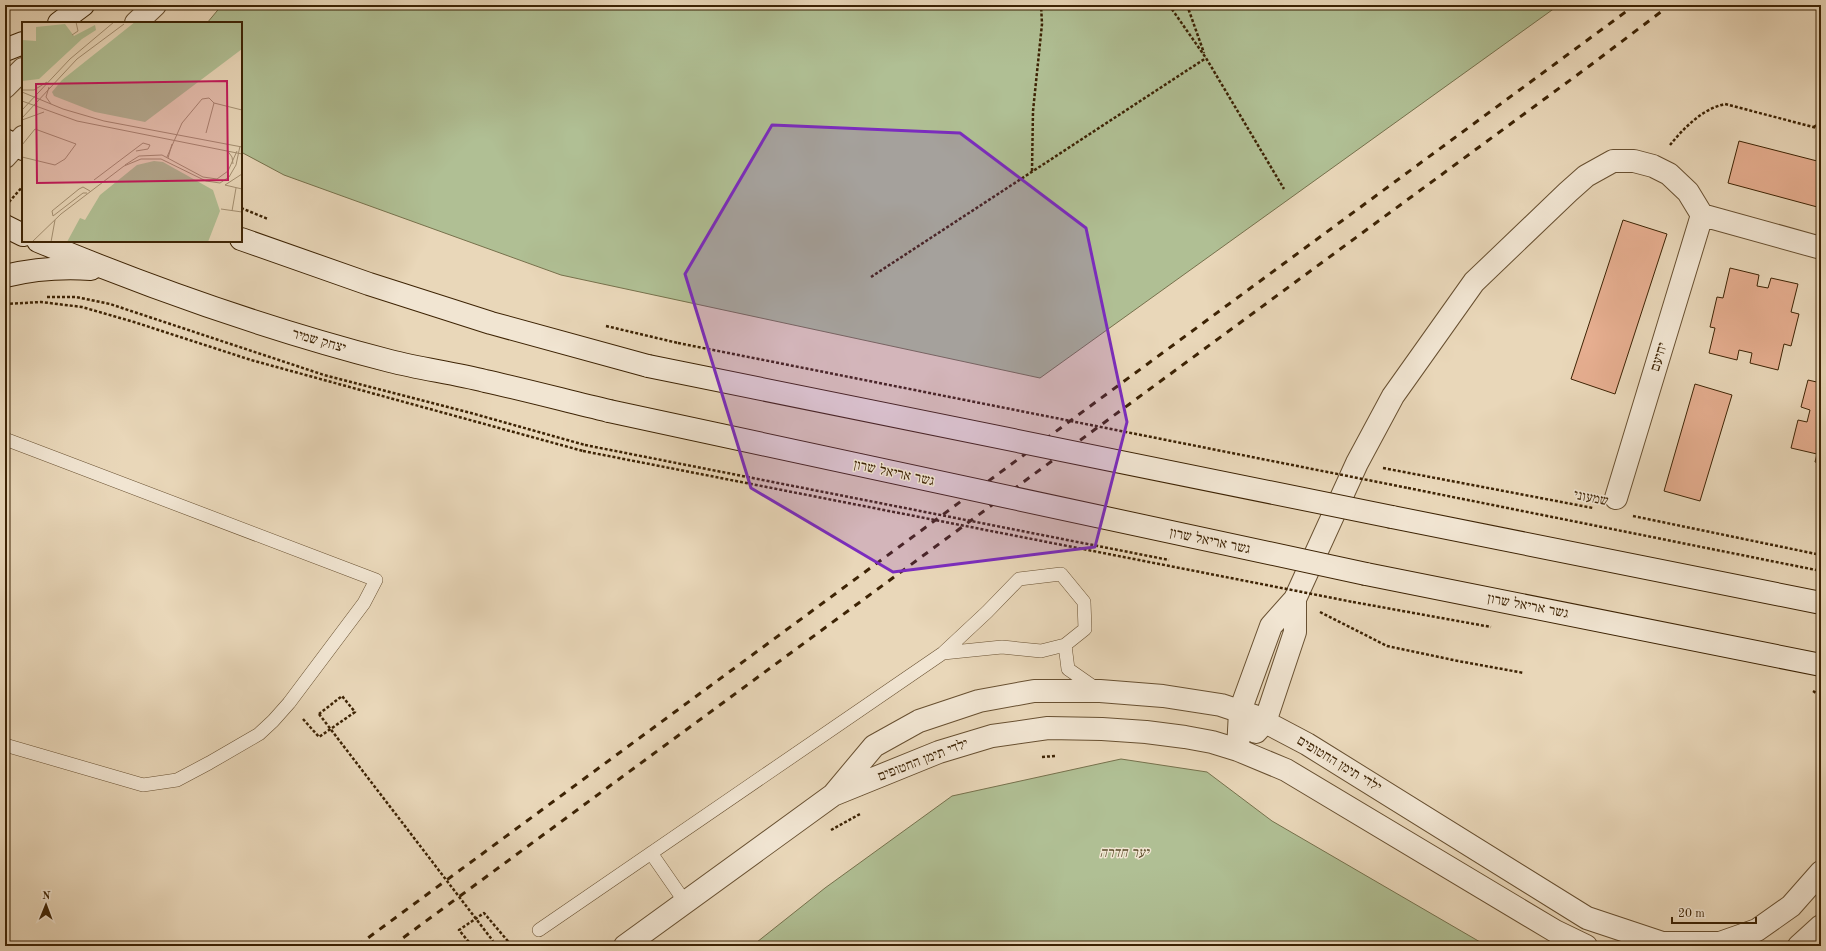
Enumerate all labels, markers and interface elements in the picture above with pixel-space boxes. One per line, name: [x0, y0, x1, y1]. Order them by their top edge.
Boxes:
inset map: [22, 22, 242, 242]
street label: יצחק שמיר: [290, 327, 348, 355]
street label: יחיעם: [1648, 341, 1670, 373]
street label: גשר אריאל שרון: [852, 457, 936, 488]
street label: שמעוני: [1572, 488, 1610, 508]
street label: גשר אריאל שרון: [1168, 525, 1252, 556]
street label: גשר אריאל שרון: [1486, 590, 1570, 621]
street label: ילדי תימן החטופים: [1294, 732, 1384, 795]
street label: ילדי תימן החטופים: [875, 735, 970, 784]
park label: יער חדרה: [1100, 846, 1151, 860]
north arrow: [26, 885, 66, 925]
text: N: [42, 891, 51, 902]
scale bar: [1672, 899, 1756, 925]
text: 20 m: [1678, 908, 1705, 920]

